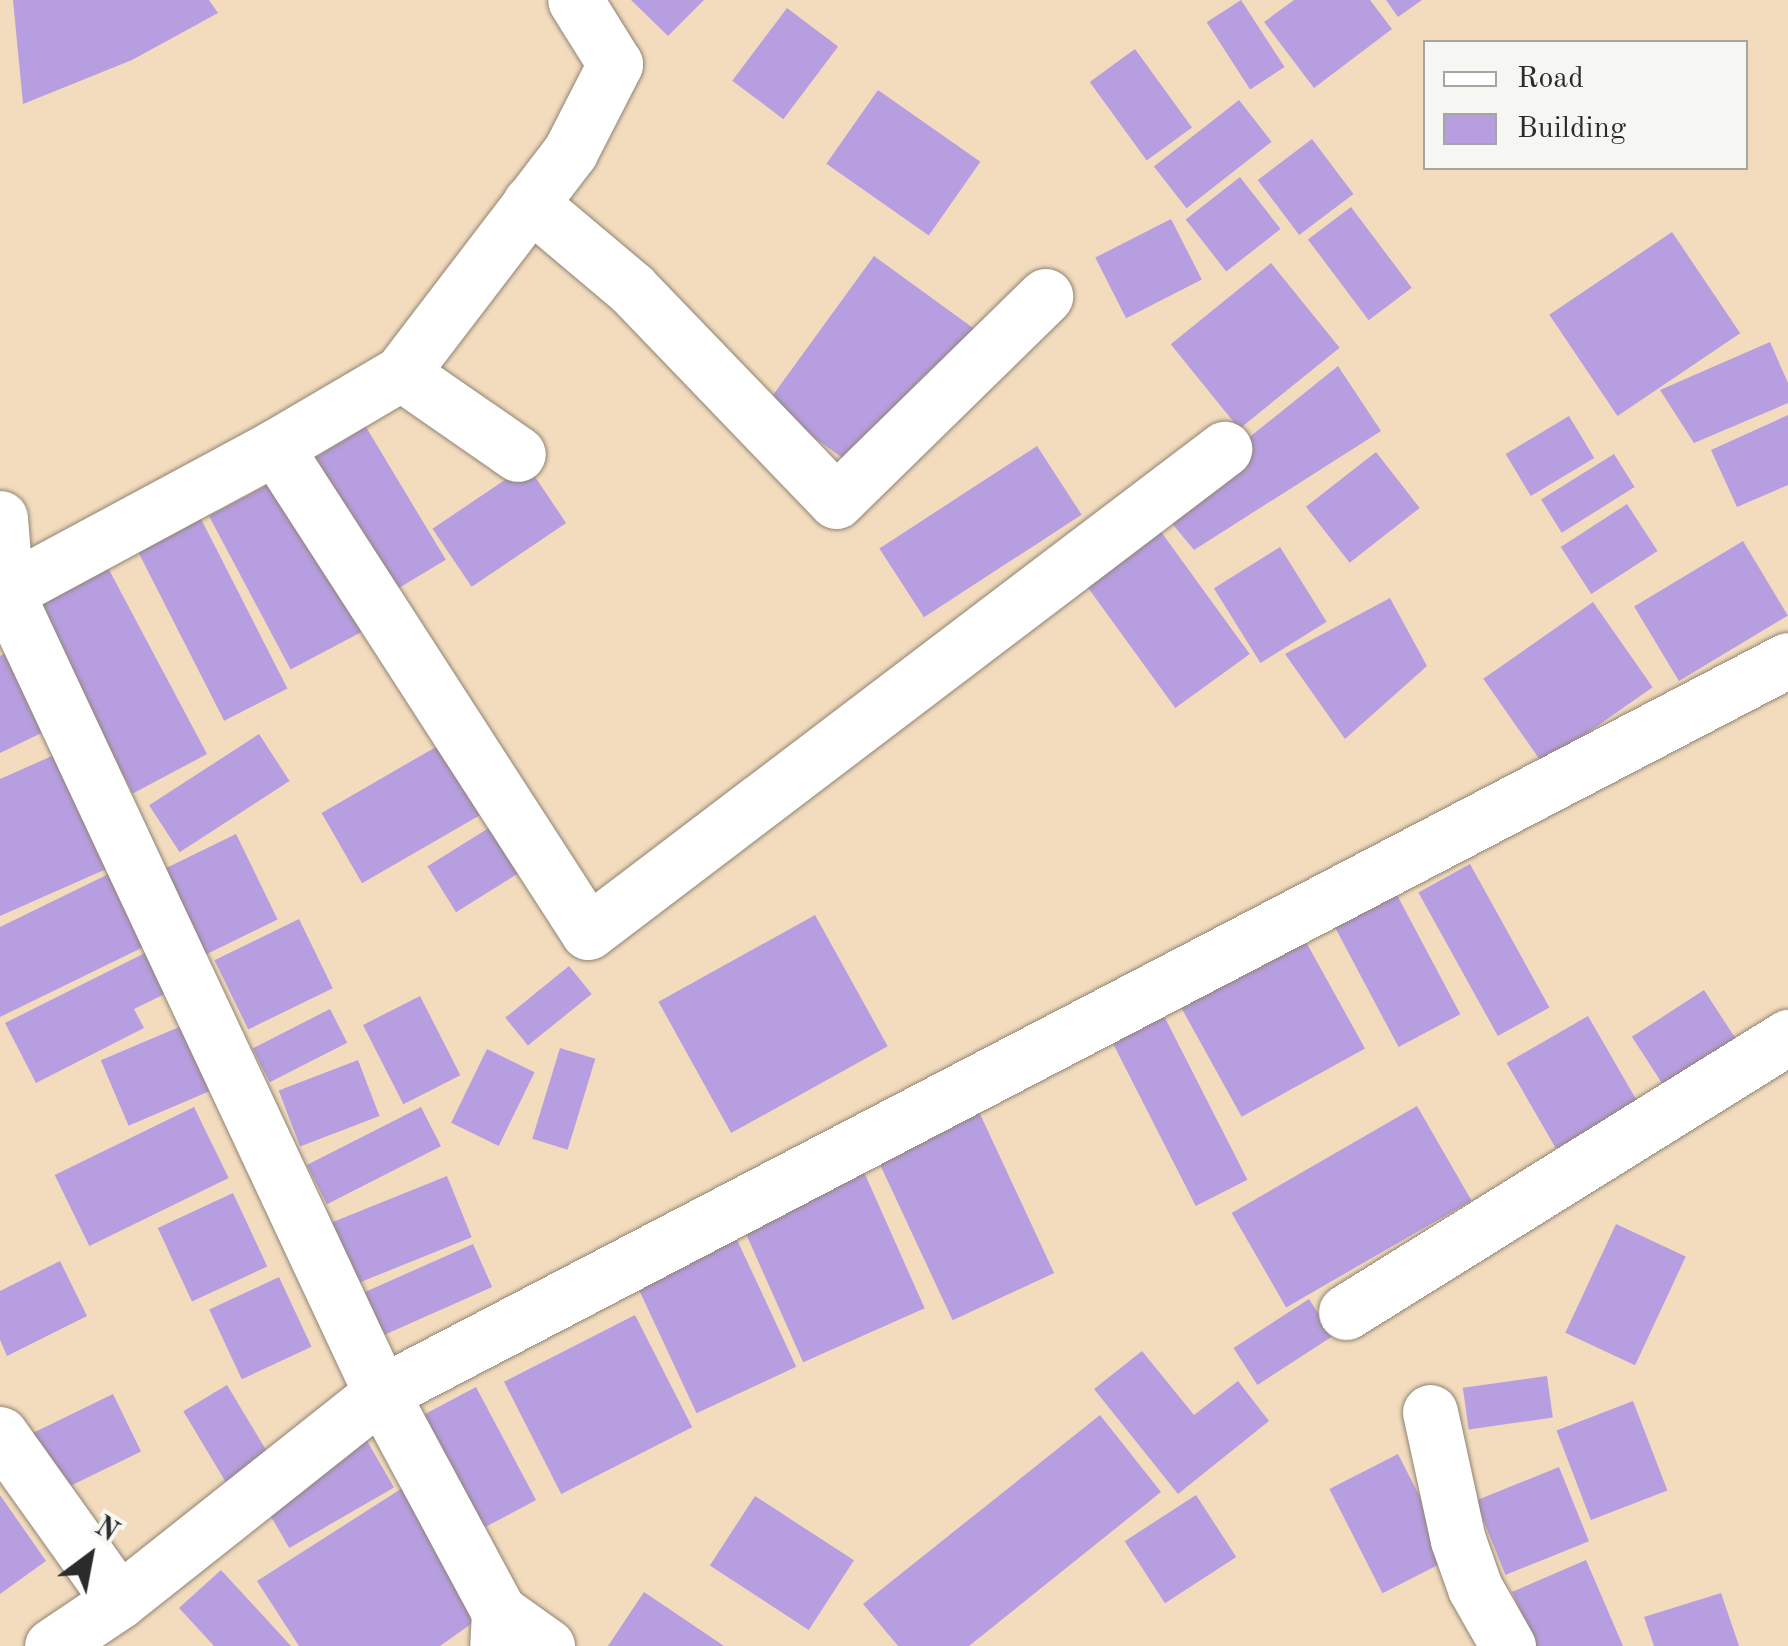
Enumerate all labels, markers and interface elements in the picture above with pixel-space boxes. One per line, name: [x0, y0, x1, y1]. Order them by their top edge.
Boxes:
legend: [1423, 40, 1748, 170]
text: Road: [1517, 64, 1584, 94]
text: Building: [1517, 114, 1626, 144]
north arrow: [40, 1506, 140, 1606]
text: N: [89, 1513, 122, 1548]

